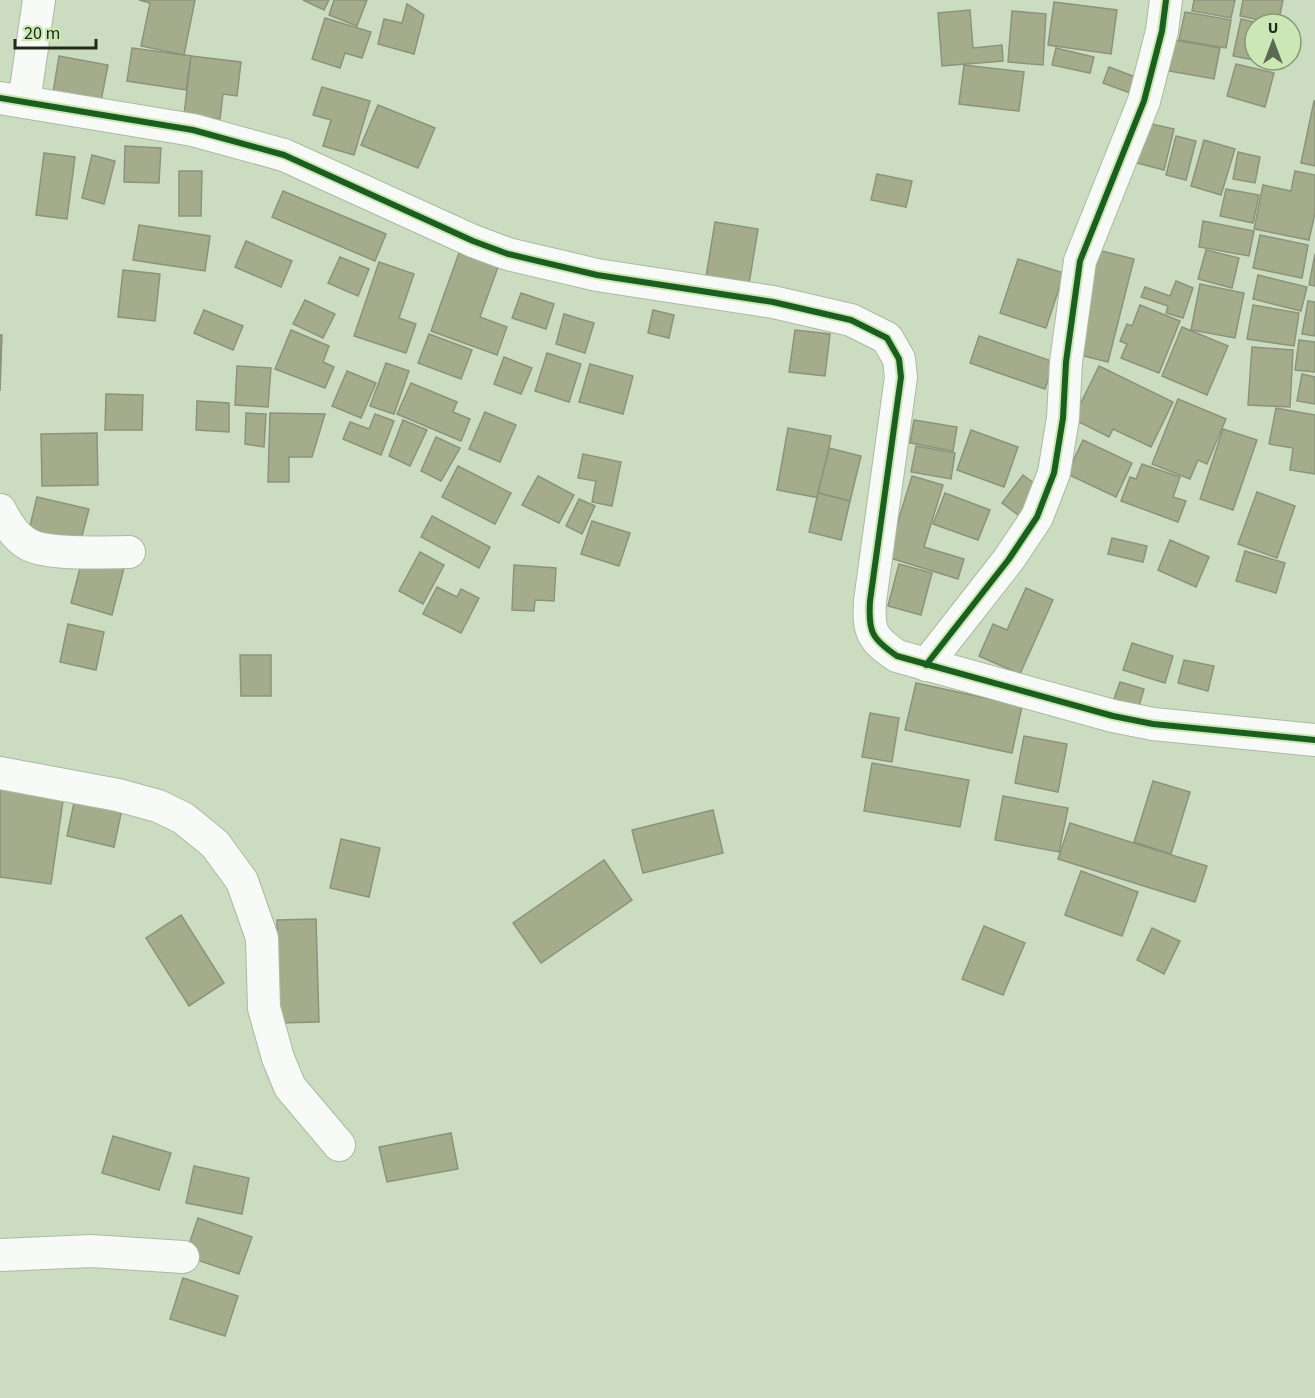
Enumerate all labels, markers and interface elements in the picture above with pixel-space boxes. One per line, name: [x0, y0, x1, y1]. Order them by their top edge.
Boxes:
scale bar: [15, 12, 96, 50]
north arrow: [1243, 12, 1303, 72]
text: U: [1268, 17, 1278, 39]
text: 20 m: [24, 21, 60, 46]

